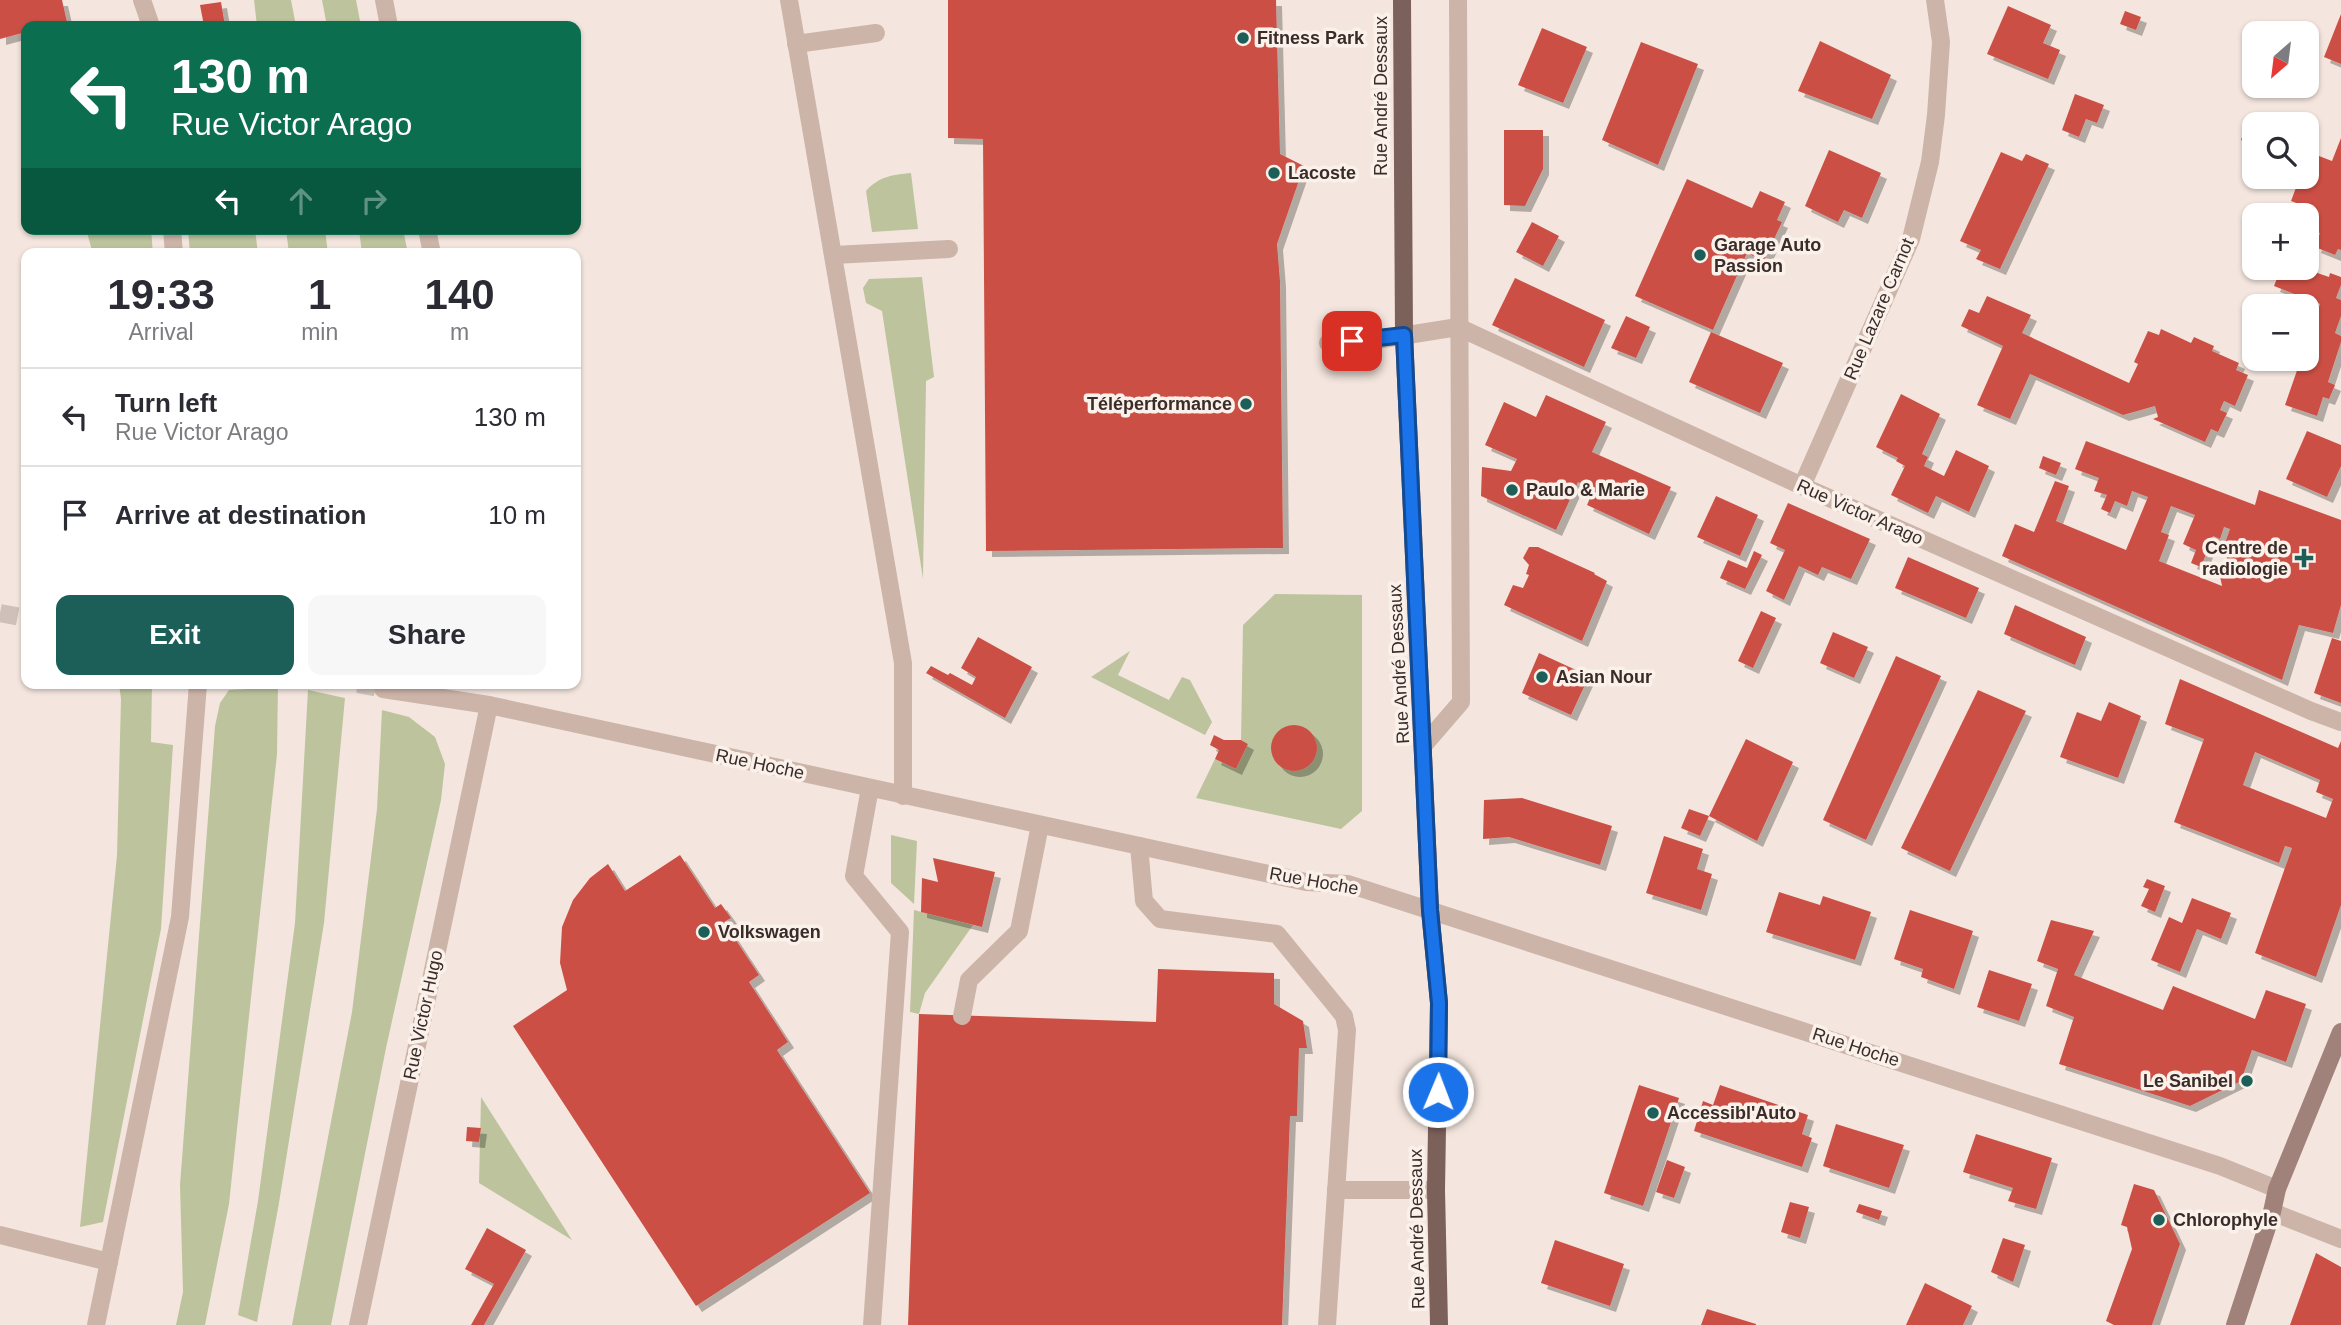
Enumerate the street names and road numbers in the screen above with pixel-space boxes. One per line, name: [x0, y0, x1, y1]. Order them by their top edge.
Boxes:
street label: Rue André Dessaux: [1371, 16, 1391, 176]
street label: Rue Lazare Carnot: [1840, 235, 1918, 383]
street label: Rue Victor Arago: [1794, 475, 1926, 549]
street label: Rue André Dessaux: [1385, 584, 1413, 744]
street label: Rue Hoche: [714, 745, 806, 783]
street label: Rue Hoche: [1268, 863, 1360, 899]
street label: Rue Victor Hugo: [400, 948, 446, 1082]
street label: Rue Hoche: [1810, 1024, 1902, 1070]
street label: Rue André Dessaux: [1406, 1149, 1428, 1309]

